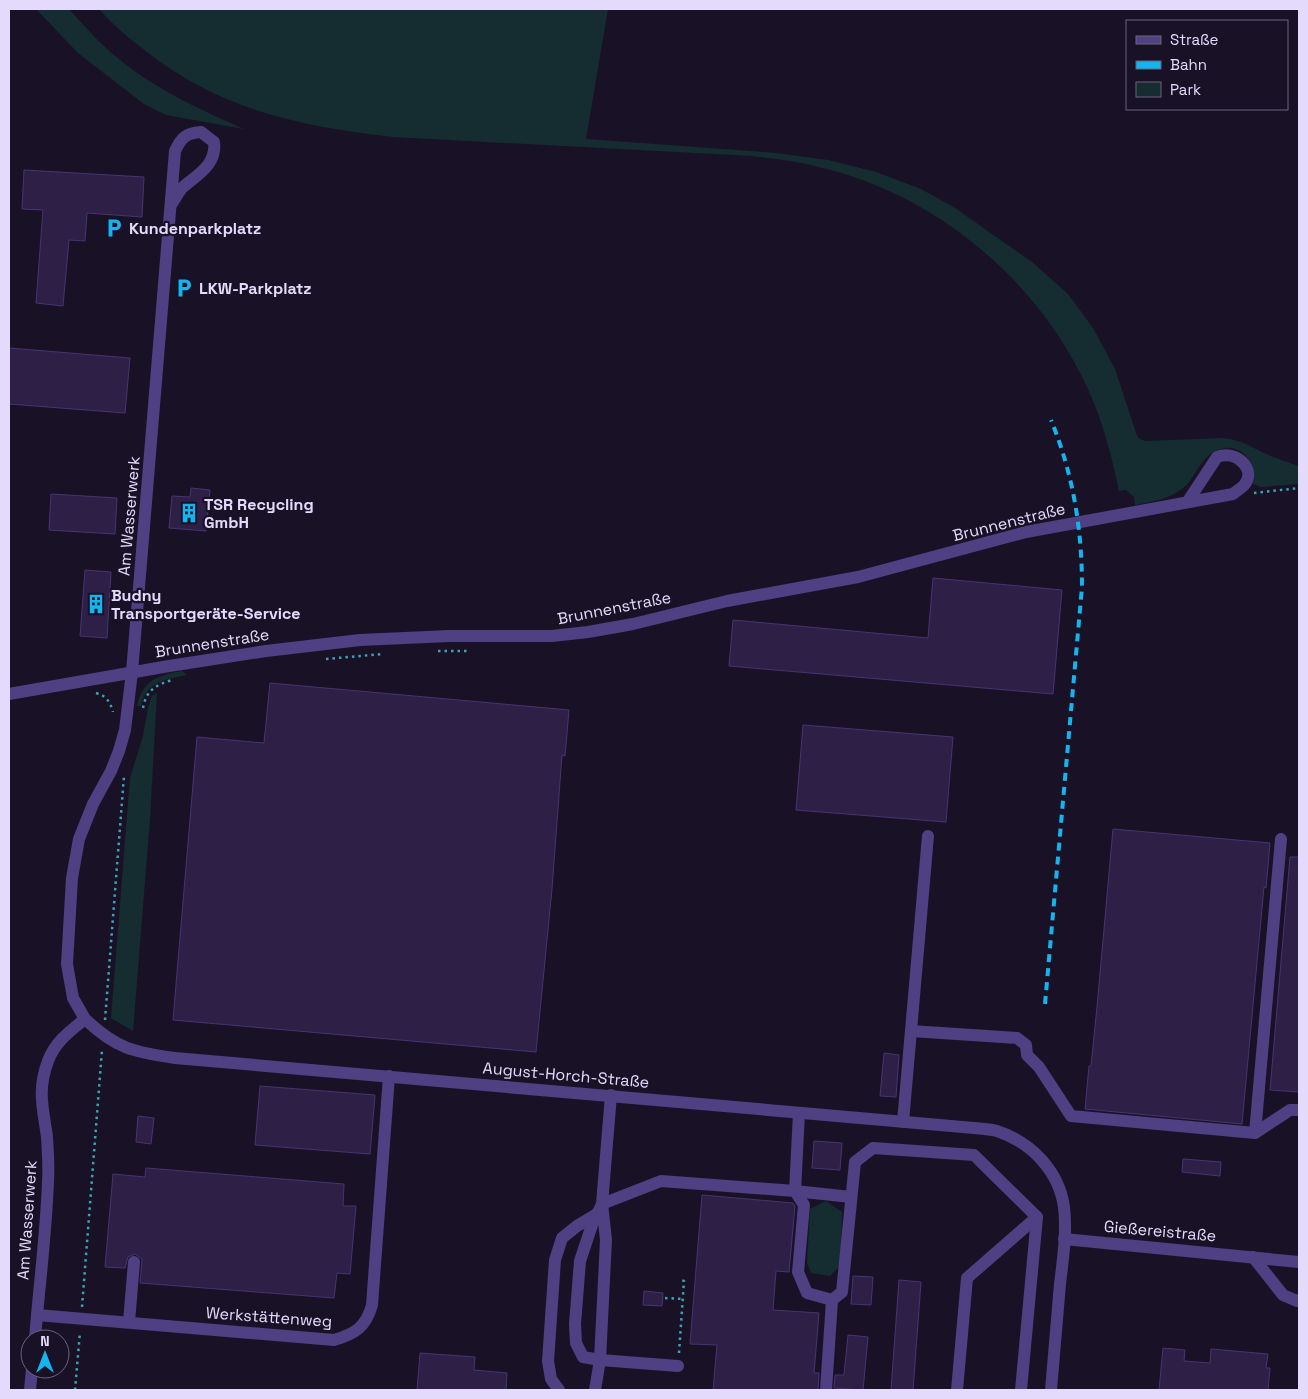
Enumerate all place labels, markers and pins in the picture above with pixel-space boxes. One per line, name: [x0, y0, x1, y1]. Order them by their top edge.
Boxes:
parking icon: Kundenparkplatz: [103, 217, 125, 239]
place label: Kundenparkplatz: [129, 218, 261, 239]
parking icon: LKW-Parkplatz: [173, 277, 195, 299]
place label: LKW-Parkplatz: [199, 278, 312, 299]
place label: TSR Recycling GmbH: [204, 494, 314, 533]
building icon: TSR Recycling GmbH: [178, 502, 200, 524]
place label: Budny Transportgeräte-Service: [111, 585, 301, 624]
building icon: Budny Transportgeräte-Service: [85, 593, 107, 615]

